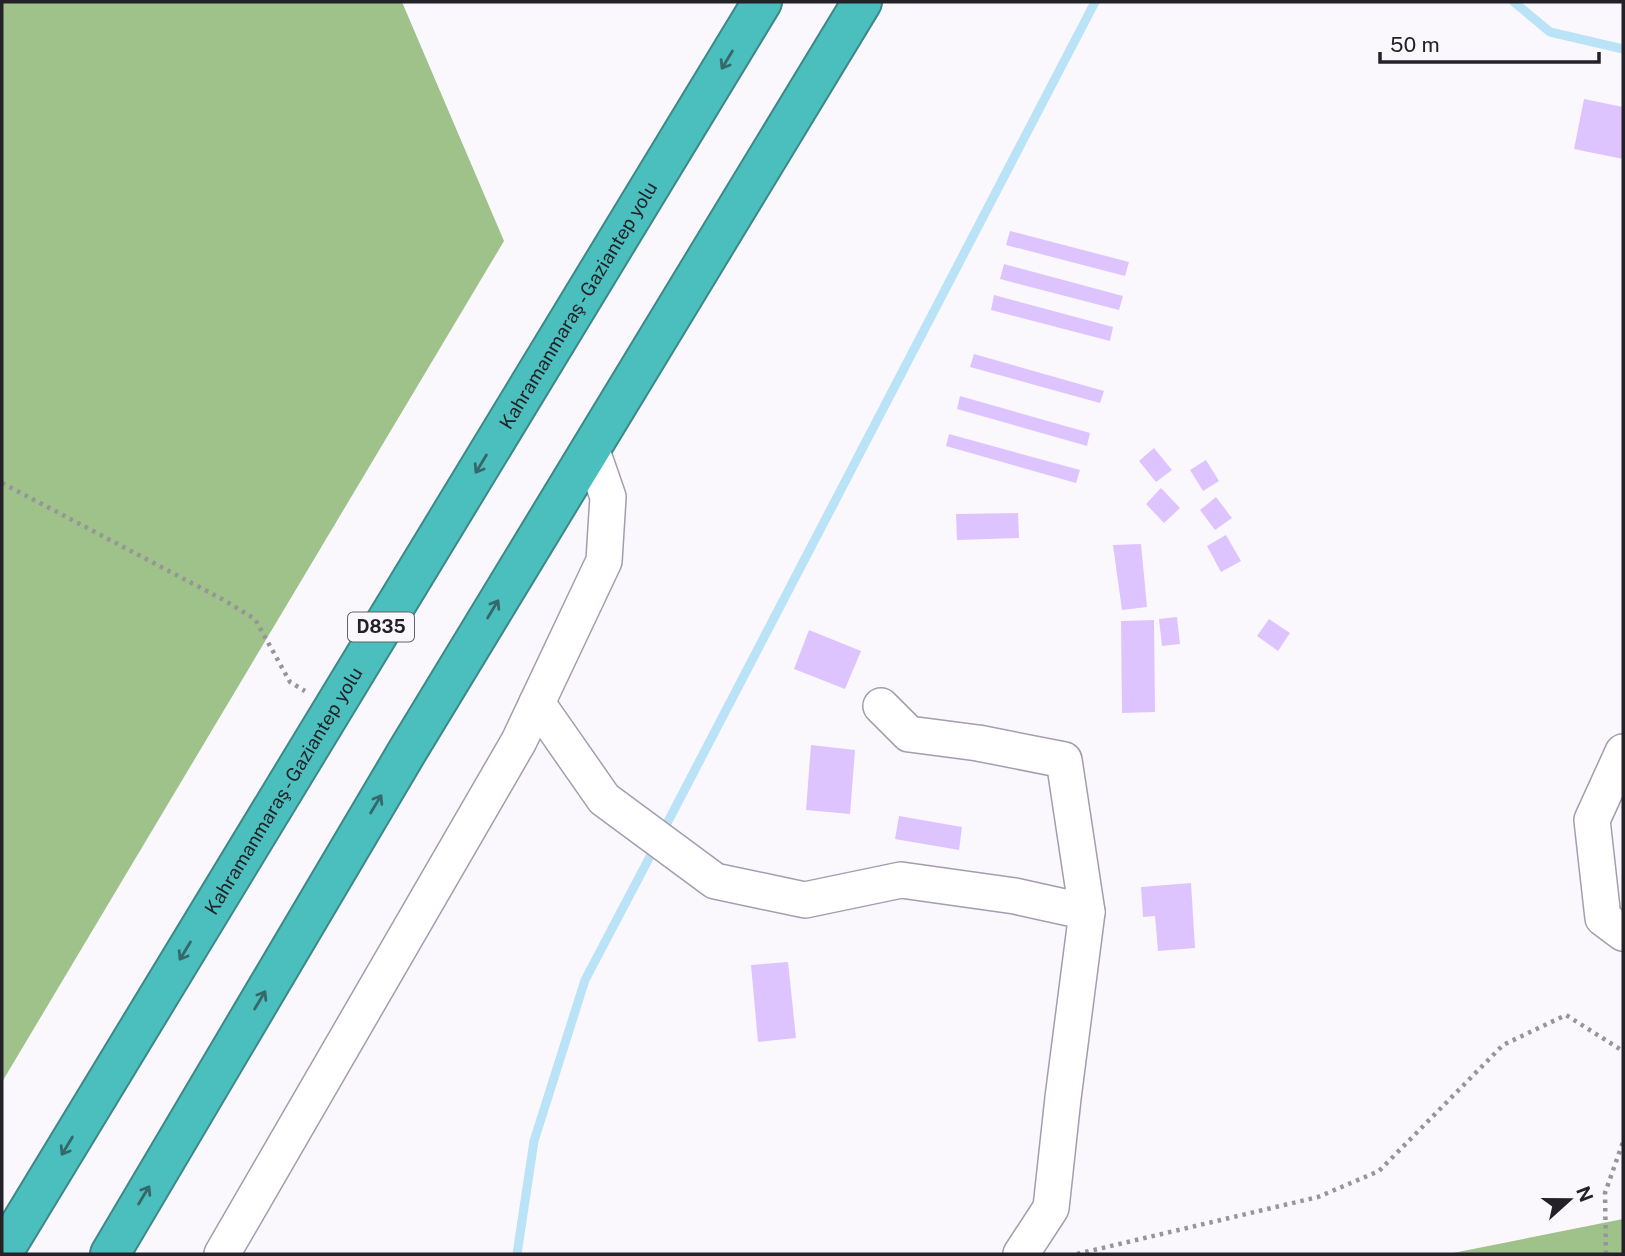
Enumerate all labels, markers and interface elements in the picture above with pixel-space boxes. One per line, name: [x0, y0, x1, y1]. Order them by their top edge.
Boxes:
scale bar: [1380, 21, 1599, 65]
text: 50 m: [1390, 32, 1440, 57]
one-way arrow: [719, 50, 733, 70]
street label: Kahramanmaraş - Gaziantep yolu: [495, 178, 661, 433]
one-way arrow: [474, 453, 488, 473]
one-way arrow: [486, 599, 500, 619]
road number: D835: [348, 612, 414, 642]
street label: Kahramanmaraş - Gaziantep yolu: [200, 663, 367, 918]
one-way arrow: [369, 794, 383, 814]
one-way arrow: [178, 941, 192, 961]
one-way arrow: [253, 990, 267, 1010]
one-way arrow: [60, 1135, 74, 1155]
north arrow: [1534, 1165, 1604, 1235]
text: N: [1572, 1183, 1598, 1205]
one-way arrow: [138, 1186, 152, 1206]

